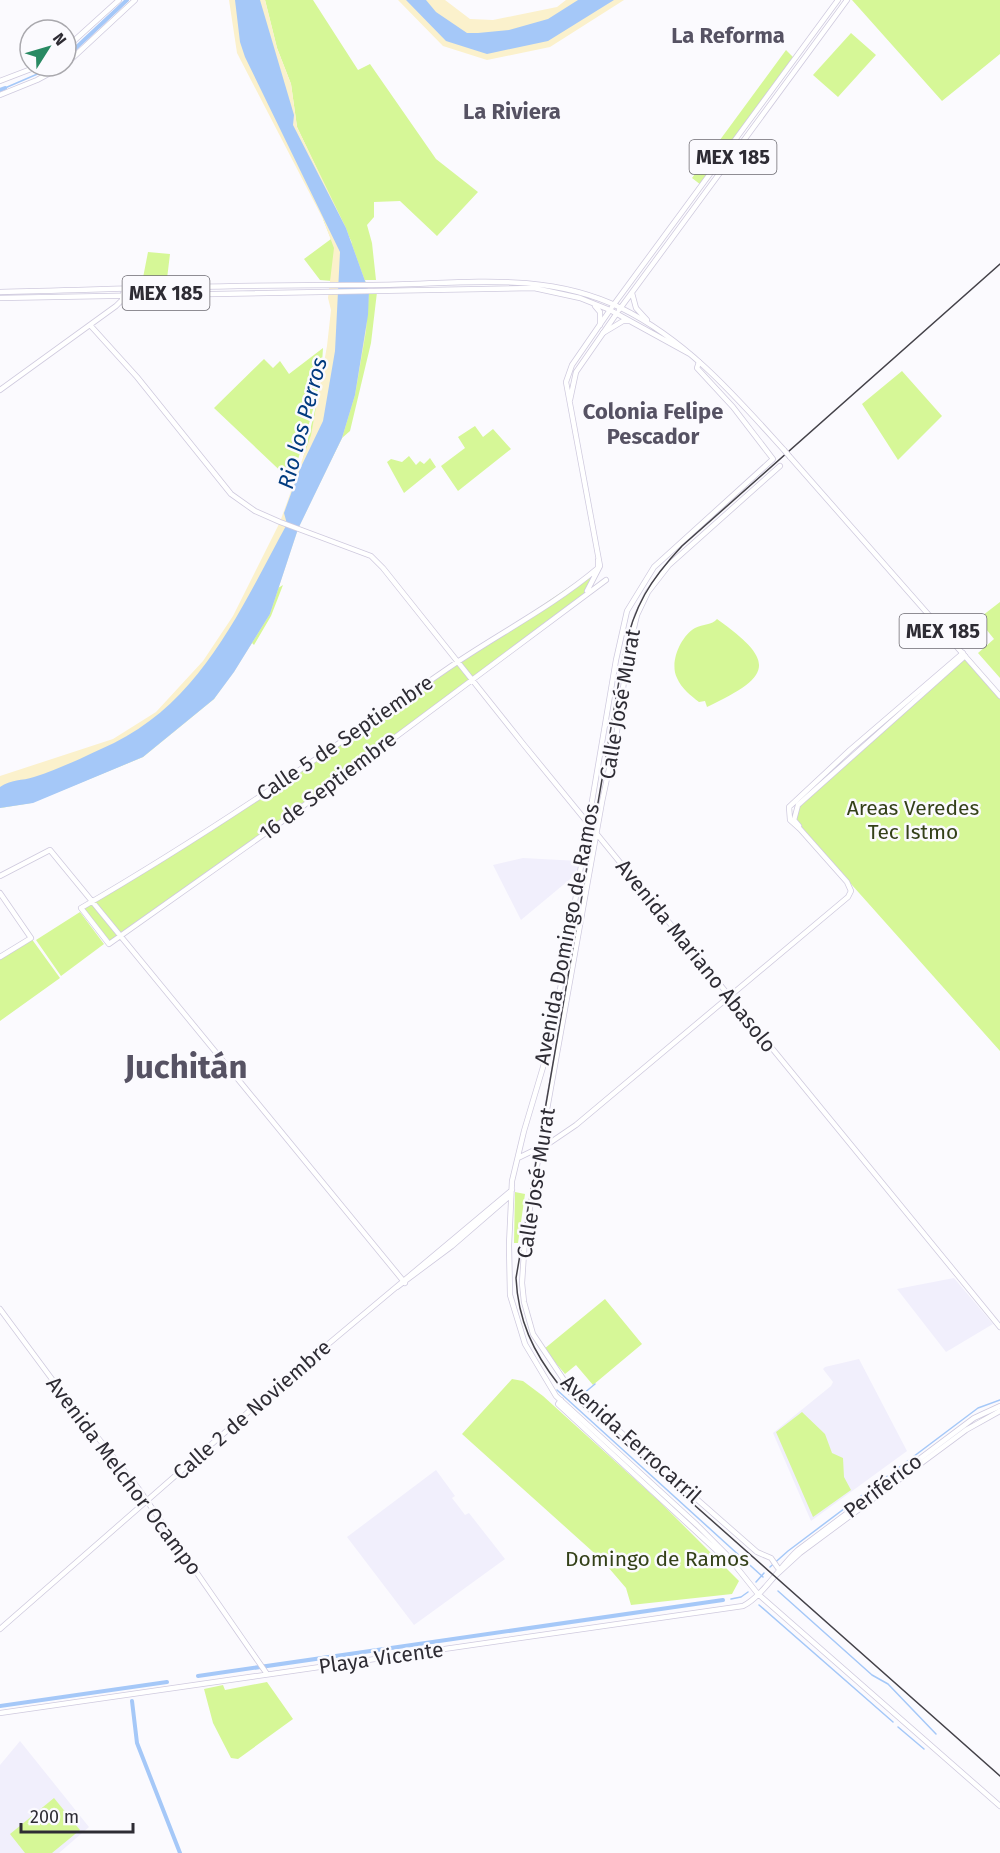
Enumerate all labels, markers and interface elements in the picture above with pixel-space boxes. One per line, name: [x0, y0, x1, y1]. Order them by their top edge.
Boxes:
north arrow: [18, 18, 78, 78]
district label: La Reforma: [671, 22, 785, 49]
text: N: [49, 29, 70, 49]
district label: La Riviera: [463, 98, 561, 125]
road number: MEX 185: [690, 140, 777, 174]
road number: MEX 185: [122, 276, 210, 310]
water label: Rio los Perros: [272, 355, 333, 492]
district label: Colonia Felipe Pescador: [583, 398, 723, 450]
road number: MEX 185: [900, 614, 986, 648]
street label: Calle José Murat: [594, 626, 646, 781]
street label: Calle 5 de Septiembre: [252, 669, 438, 807]
street label: 16 de Septiembre: [254, 726, 402, 846]
park label: Areas Veredes Tec Istmo: [847, 795, 980, 845]
street label: Avenida Domingo de Ramos: [529, 801, 605, 1067]
street label: Avenida Mariano Abasolo: [610, 854, 782, 1058]
district label: Juchitán: [124, 1047, 247, 1087]
street label: Calle José Murat: [511, 1105, 561, 1260]
street label: Calle 2 de Noviembre: [168, 1334, 336, 1486]
street label: Avenida Ferrocarril: [555, 1369, 707, 1509]
street label: Avenida Melchor Ocampo: [41, 1371, 207, 1581]
street label: Periférico: [839, 1448, 927, 1524]
park label: Domingo de Ramos: [565, 1546, 749, 1572]
street label: Playa Vicente: [317, 1636, 445, 1680]
scale bar: [21, 1796, 134, 1834]
text: 200 m: [30, 1806, 79, 1828]

